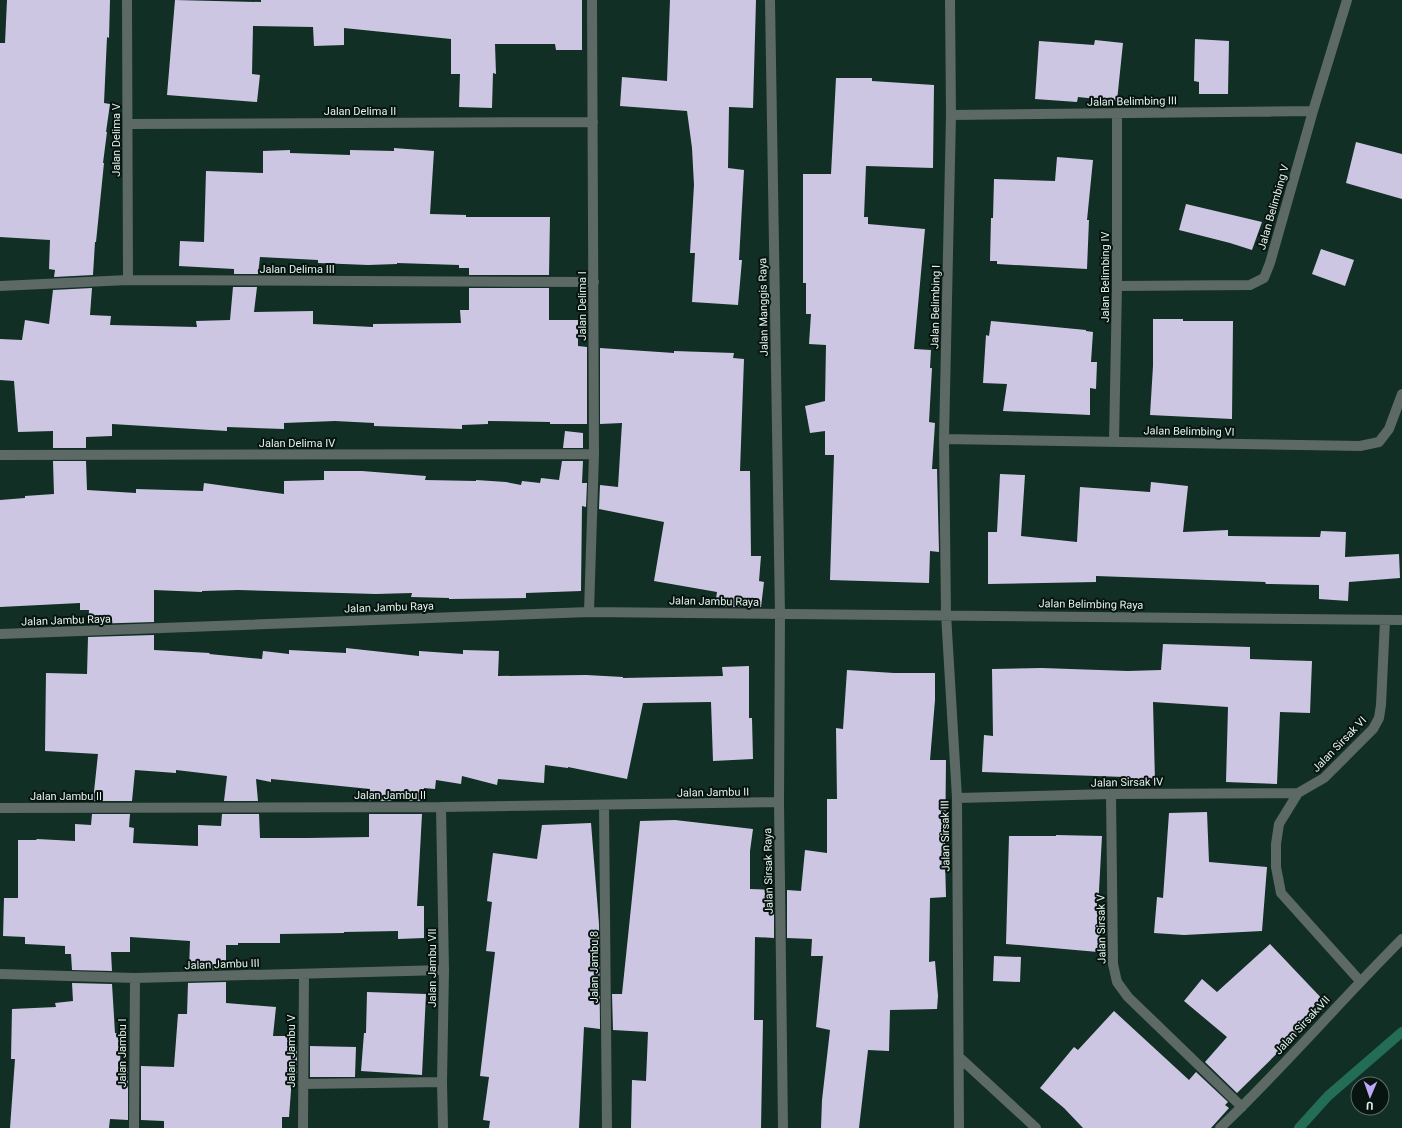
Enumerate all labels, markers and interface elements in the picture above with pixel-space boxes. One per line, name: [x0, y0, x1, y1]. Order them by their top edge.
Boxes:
street label: Jalan Belimbing III: [1087, 94, 1177, 109]
street label: Jalan Delima V: [110, 103, 123, 177]
street label: Jalan Delima II: [324, 105, 396, 118]
street label: Jalan Belimbing V: [1255, 163, 1292, 251]
street label: Jalan Belimbing IV: [1099, 231, 1112, 323]
street label: Jalan Manggis Raya: [756, 258, 771, 356]
street label: Jalan Delima III: [259, 263, 335, 276]
street label: Jalan Belimbing I: [928, 265, 943, 349]
street label: Jalan Delima I: [576, 271, 589, 341]
street label: Jalan Belimbing VI: [1143, 424, 1235, 439]
street label: Jalan Delima IV: [259, 437, 335, 450]
street label: Jalan Jambu Raya: [669, 594, 759, 609]
street label: Jalan Belimbing Raya: [1038, 597, 1144, 612]
street label: Jalan Jambu Raya: [344, 599, 434, 616]
street label: Jalan Jambu Raya: [21, 612, 111, 629]
street label: Jalan Sirsak VI: [1310, 714, 1369, 775]
street label: Jalan Sirsak IV: [1091, 775, 1163, 790]
street label: Jalan Jambu II: [677, 785, 749, 800]
street label: Jalan Jambu II: [354, 789, 426, 802]
street label: Jalan Jambu II: [30, 790, 102, 803]
street label: Jalan Sirsak III: [938, 800, 953, 872]
street label: Jalan Sirsak Raya: [761, 828, 776, 914]
street label: Jalan Sirsak V: [1094, 894, 1109, 964]
street label: Jalan Jambu VII: [426, 928, 439, 1008]
street label: Jalan Jambu 8: [588, 931, 601, 1003]
street label: Jalan Jambu III: [184, 957, 260, 972]
street label: Jalan Sirsak VII: [1272, 993, 1333, 1057]
street label: Jalan Jambu V: [285, 1014, 298, 1088]
street label: Jalan Jambu I: [116, 1018, 129, 1088]
north arrow: [1350, 1076, 1390, 1116]
text: U: [1366, 1099, 1374, 1112]

